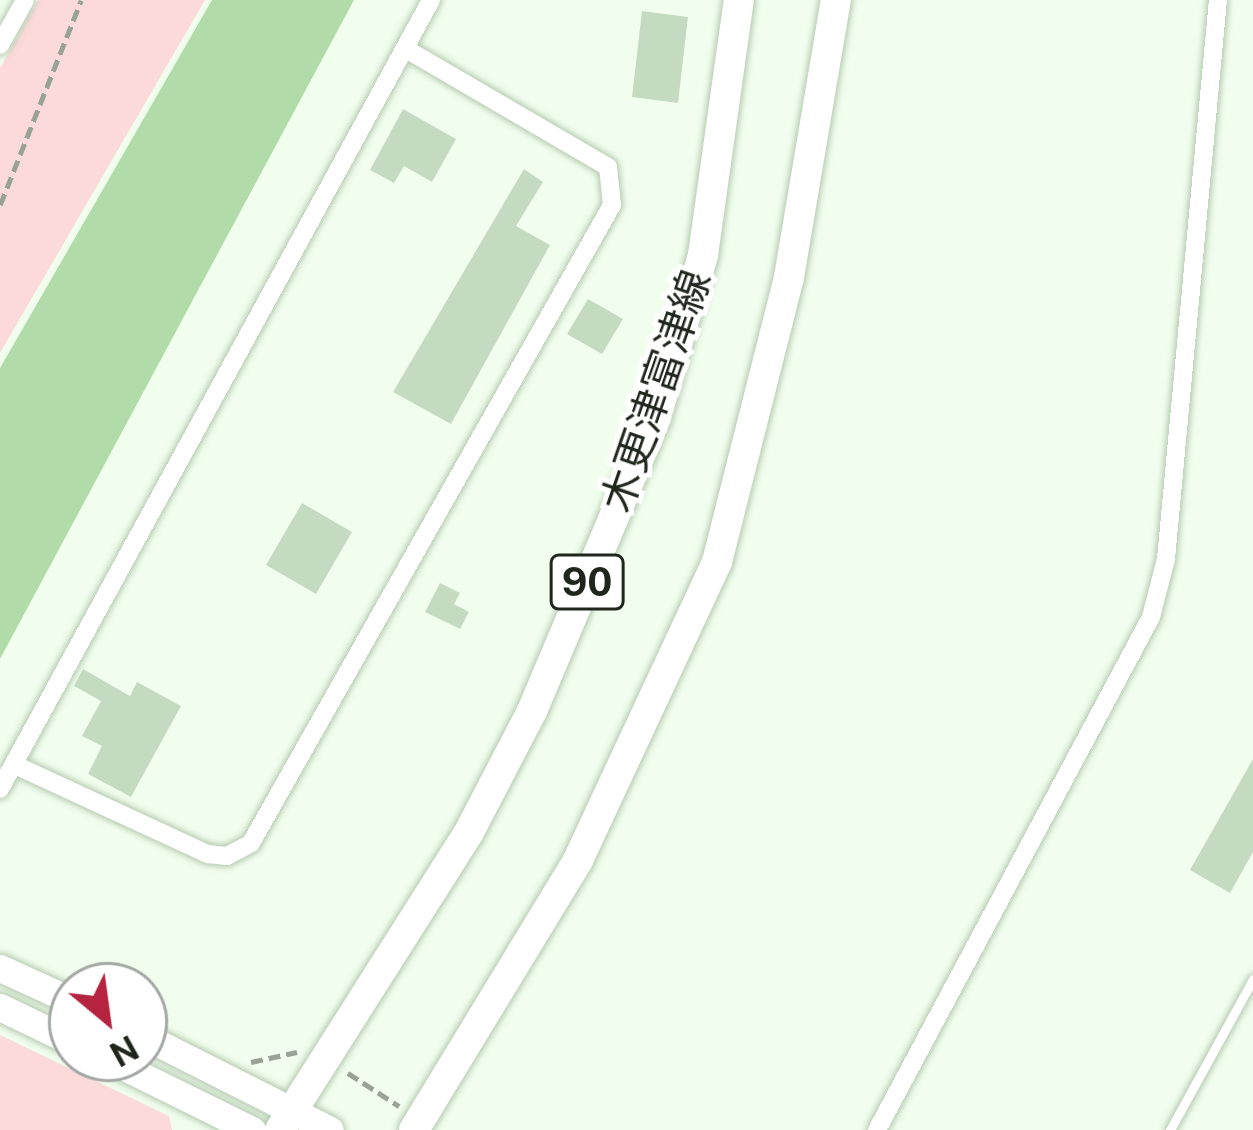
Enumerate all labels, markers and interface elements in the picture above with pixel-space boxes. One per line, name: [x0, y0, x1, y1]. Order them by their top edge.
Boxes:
street label: 木更津富津線: [591, 264, 721, 518]
road number: 90: [548, 549, 626, 615]
north arrow: [48, 962, 168, 1082]
text: N: [103, 1028, 144, 1074]

